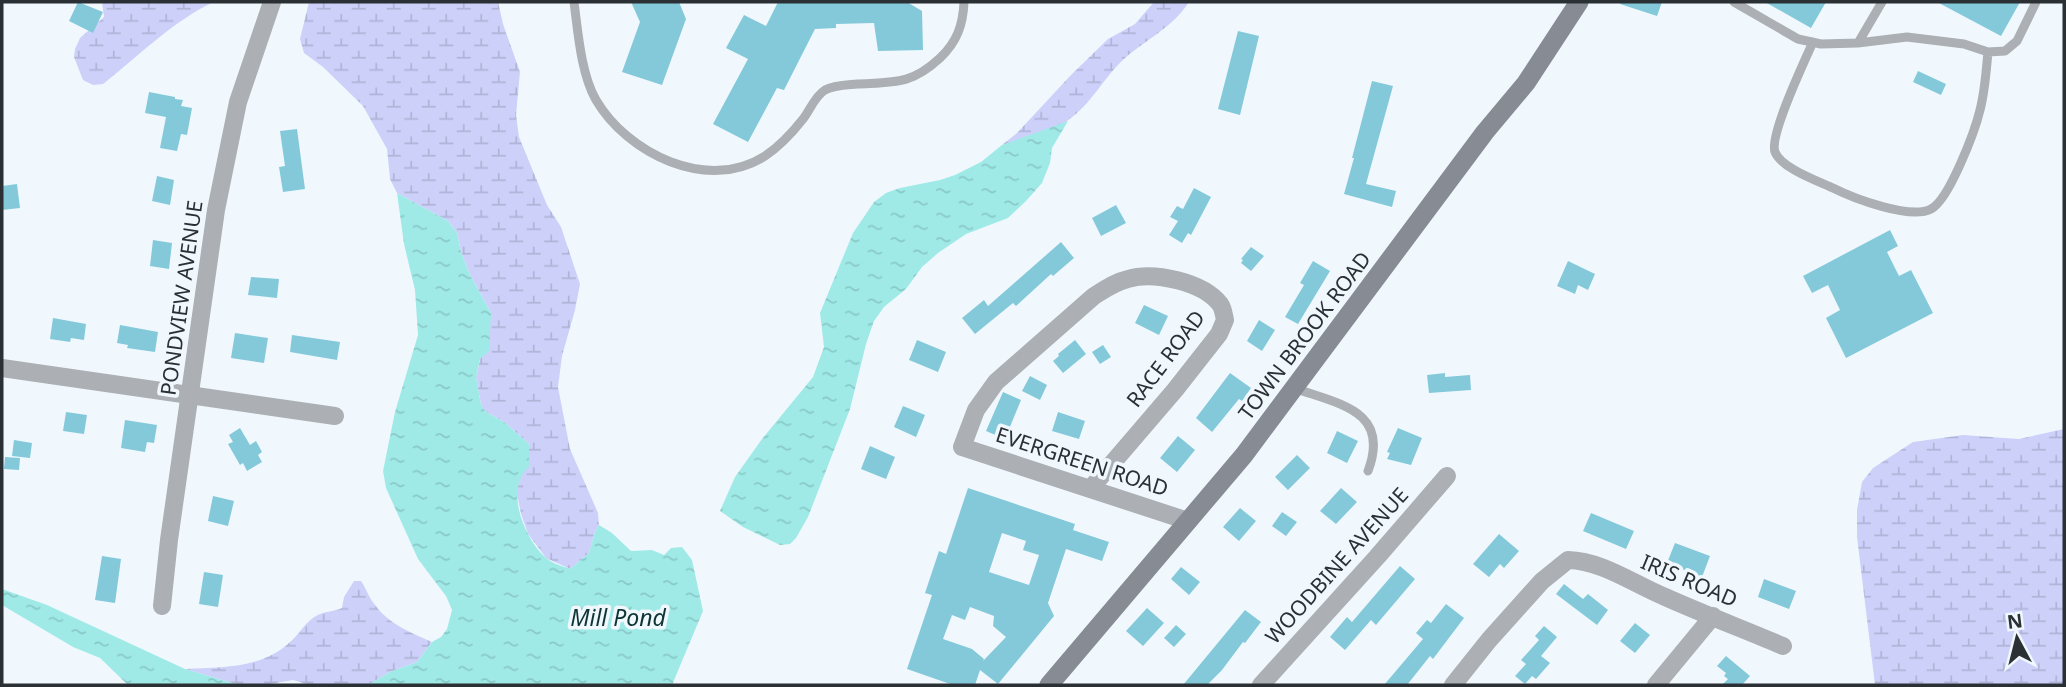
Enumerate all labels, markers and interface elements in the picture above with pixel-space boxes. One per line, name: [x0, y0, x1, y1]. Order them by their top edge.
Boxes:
street label: PONDVIEW AVENUE: [153, 199, 209, 397]
street label: TOWN BROOK ROAD: [1232, 245, 1377, 425]
street label: RACE ROAD: [1120, 304, 1211, 412]
street label: EVERGREEN ROAD: [992, 420, 1172, 502]
street label: WOODBINE AVENUE: [1259, 481, 1414, 649]
street label: IRIS ROAD: [1637, 547, 1742, 613]
water label: Mill Pond: [570, 601, 667, 633]
north arrow: [1982, 603, 2052, 673]
text: N: [2006, 607, 2024, 635]

